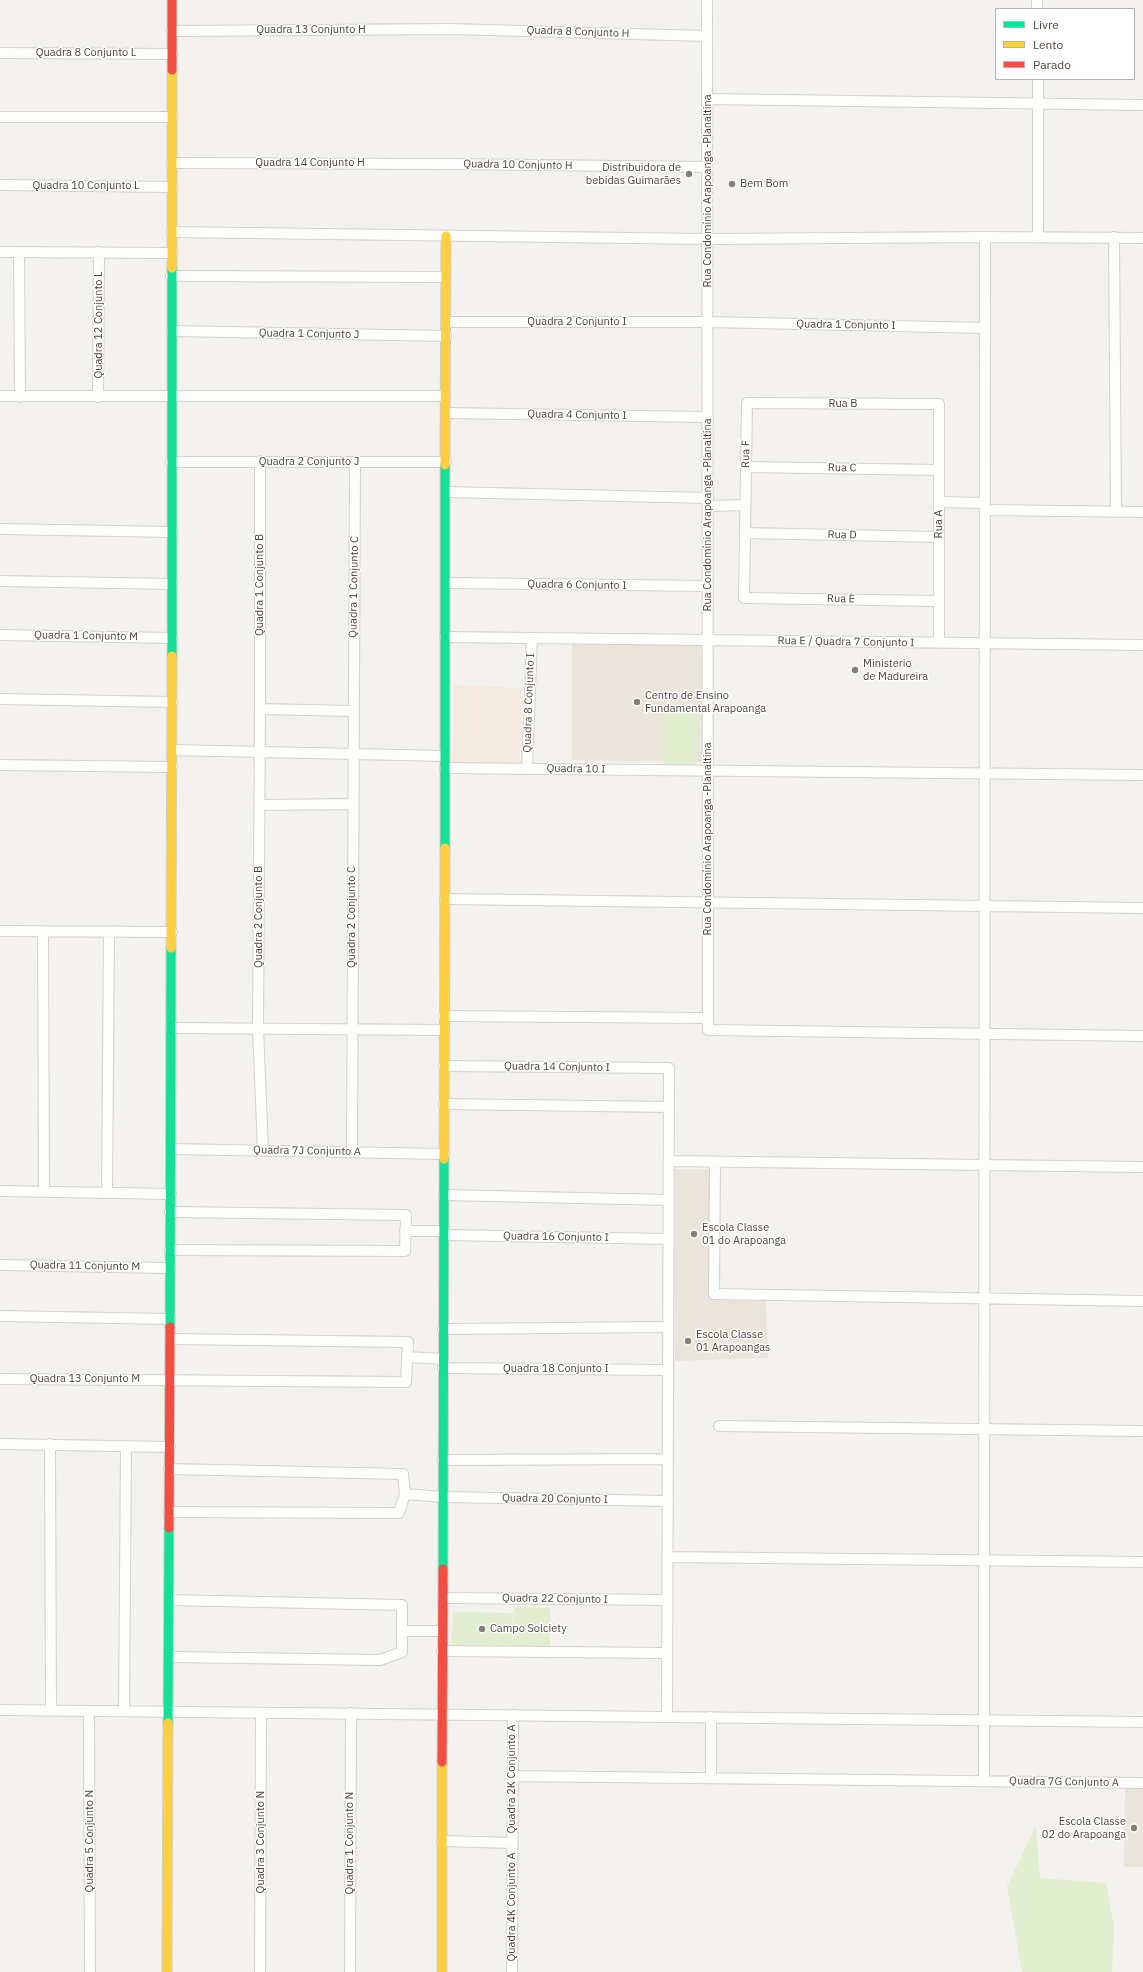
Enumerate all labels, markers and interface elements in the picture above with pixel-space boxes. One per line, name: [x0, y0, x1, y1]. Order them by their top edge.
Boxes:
legend: [995, 8, 1135, 80]
text: Livre: [1033, 17, 1059, 32]
street label: Quadra 13 Conjunto H: [256, 23, 366, 37]
street label: Quadra 8 Conjunto H: [526, 24, 630, 40]
text: Lento: [1033, 37, 1063, 52]
street label: Quadra 8 Conjunto L: [36, 46, 136, 60]
text: Parado: [1033, 57, 1071, 72]
street label: Rua Condomínio Arapoanga -Planaltina: [701, 94, 715, 288]
street label: Quadra 14 Conjunto H: [255, 156, 365, 170]
street label: Quadra 10 Conjunto H: [463, 157, 573, 173]
place label: Distribuidora de bebidas Guimarães: [586, 161, 681, 187]
marker: Distribuidora de bebidas Guimarães: [684, 169, 694, 179]
place label: Bem Bom: [740, 177, 788, 191]
street label: Quadra 10 Conjunto L: [32, 179, 140, 193]
marker: Bem Bom: [727, 179, 737, 189]
street label: Quadra 12 Conjunto L: [92, 271, 106, 379]
street label: Quadra 2 Conjunto I: [527, 315, 627, 329]
street label: Quadra 1 Conjunto I: [796, 318, 896, 332]
street label: Quadra 1 Conjunto J: [259, 327, 359, 341]
street label: Rua B: [829, 397, 857, 411]
street label: Quadra 4 Conjunto I: [527, 408, 627, 422]
street label: Rua Condomínio Arapoanga -Planaltina: [701, 418, 715, 612]
street label: Rua F: [739, 440, 753, 468]
street label: Quadra 2 Conjunto J: [259, 455, 359, 469]
street label: Rua C: [828, 461, 856, 475]
street label: Rua A: [932, 510, 946, 538]
street label: Rua D: [827, 528, 857, 542]
street label: Quadra 1 Conjunto B: [253, 534, 267, 636]
street label: Quadra 1 Conjunto C: [347, 536, 361, 638]
street label: Quadra 6 Conjunto I: [527, 578, 627, 592]
street label: Rua E: [827, 592, 855, 606]
street label: Quadra 1 Conjunto M: [34, 628, 138, 644]
street label: Rua E / Quadra 7 Conjunto I: [777, 634, 915, 650]
street label: Quadra 8 Conjunto I: [521, 653, 537, 753]
place label: Ministerio de Madureira: [863, 657, 928, 683]
marker: Ministerio de Madureira: [850, 665, 860, 675]
place label: Centro de Ensino Fundamental Arapoanga: [645, 689, 766, 715]
marker: Centro de Ensino Fundamental Arapoanga: [632, 697, 642, 707]
street label: Rua Condomínio Arapoanga -Planaltina: [701, 742, 715, 936]
street label: Quadra 10 I: [546, 762, 606, 776]
street label: Quadra 2 Conjunto B: [252, 866, 266, 968]
street label: Quadra 2 Conjunto C: [345, 866, 359, 968]
street label: Quadra 14 Conjunto I: [504, 1059, 610, 1075]
street label: Quadra 7J Conjunto A: [253, 1143, 361, 1159]
place label: Escola Classe 01 do Arapoanga: [702, 1221, 786, 1247]
street label: Quadra 16 Conjunto I: [503, 1229, 609, 1245]
marker: Escola Classe 01 do Arapoanga: [689, 1229, 699, 1239]
street label: Quadra 11 Conjunto M: [30, 1258, 140, 1274]
place label: Escola Classe 01 Arapoangas: [696, 1328, 770, 1354]
marker: Escola Classe 01 Arapoangas: [683, 1336, 693, 1346]
street label: Quadra 18 Conjunto I: [503, 1362, 609, 1376]
street label: Quadra 13 Conjunto M: [30, 1372, 140, 1386]
street label: Quadra 20 Conjunto I: [502, 1491, 608, 1507]
street label: Quadra 22 Conjunto I: [502, 1591, 608, 1607]
place label: Campo Solciety: [490, 1622, 567, 1636]
marker: Campo Solciety: [477, 1624, 487, 1634]
street label: Quadra 2K Conjunto A: [505, 1724, 519, 1834]
street label: Quadra 7G Conjunto A: [1009, 1774, 1119, 1790]
street label: Quadra 5 Conjunto N: [83, 1790, 97, 1892]
street label: Quadra 3 Conjunto N: [254, 1791, 268, 1893]
street label: Quadra 1 Conjunto N: [343, 1792, 357, 1894]
place label: Escola Classe 02 do Arapoanga: [1042, 1815, 1126, 1841]
marker: Escola Classe 02 do Arapoanga: [1129, 1823, 1139, 1833]
street label: Quadra 4K Conjunto A: [505, 1852, 519, 1962]

